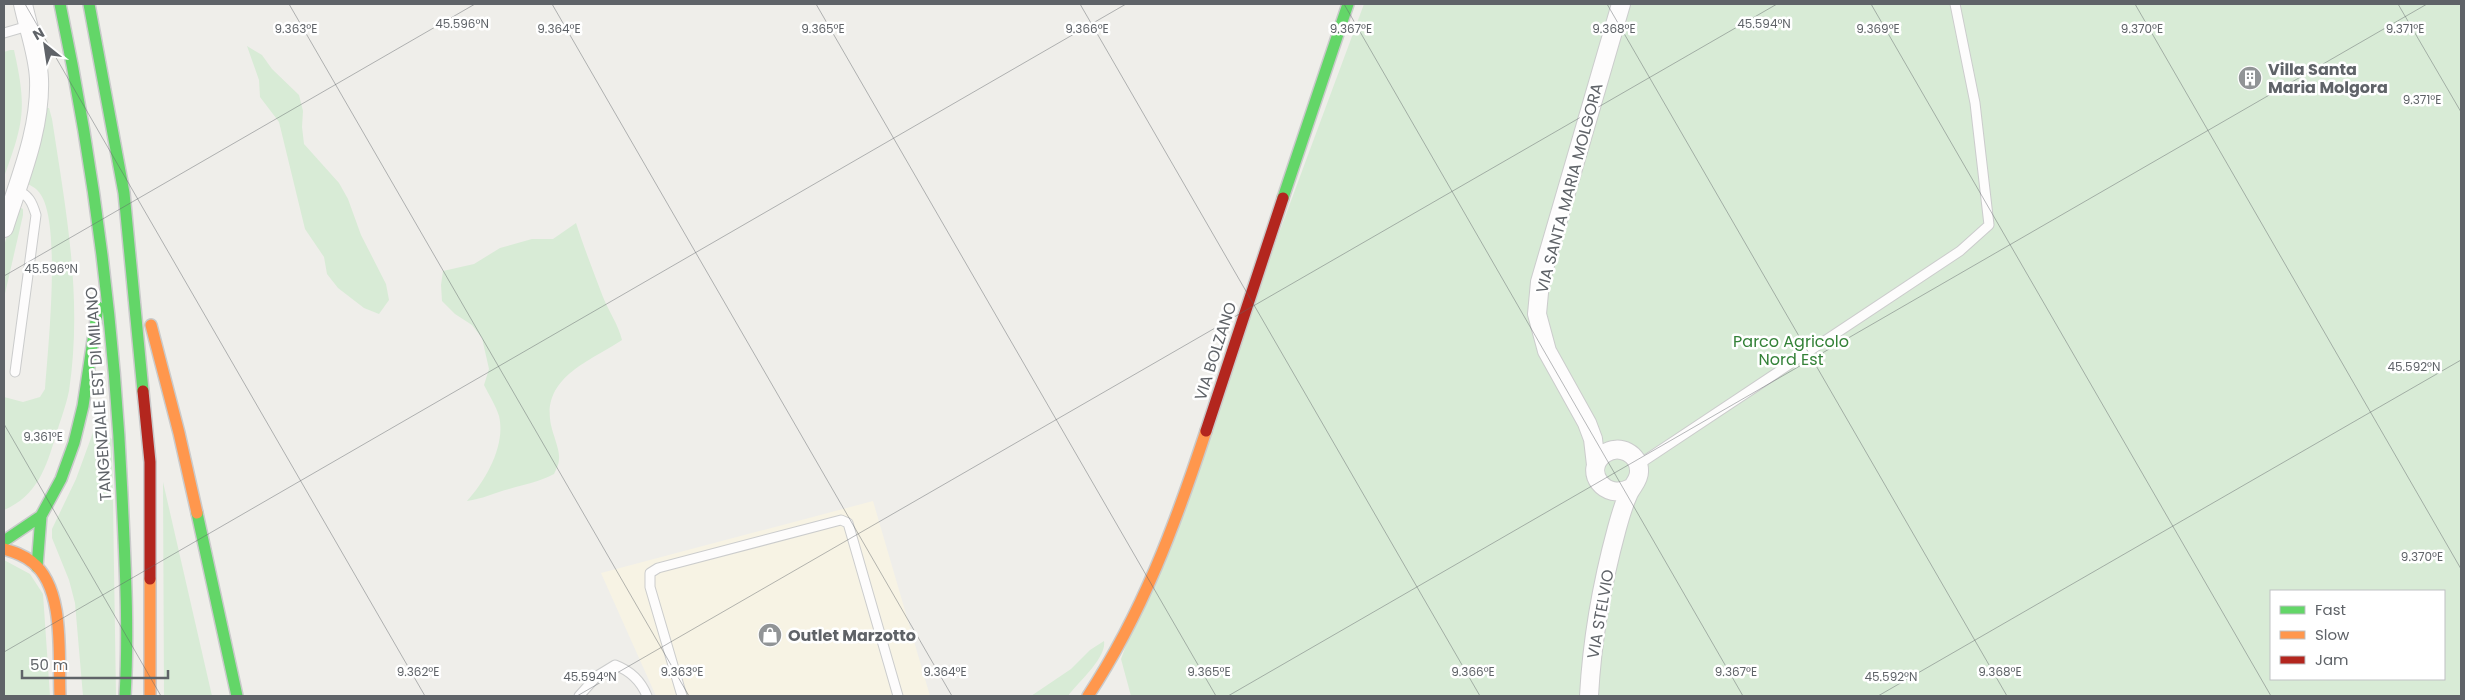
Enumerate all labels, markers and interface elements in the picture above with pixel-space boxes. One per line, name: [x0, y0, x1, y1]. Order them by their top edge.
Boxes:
text: 45.596°N: [435, 15, 489, 32]
text: 45.594°N: [1737, 15, 1791, 32]
north arrow: [20, 20, 70, 70]
text: 9.363°E: [275, 20, 317, 37]
text: 9.364°E: [537, 20, 581, 37]
text: 9.365°E: [801, 20, 845, 37]
text: 9.366°E: [1065, 20, 1109, 37]
text: 9.367°E: [1330, 20, 1372, 37]
text: 9.368°E: [1592, 20, 1636, 37]
text: 9.369°E: [1856, 20, 1900, 37]
text: 9.370°E: [2121, 20, 2163, 37]
text: 9.371°E: [2386, 20, 2424, 37]
text: N: [29, 22, 48, 45]
place label: Villa Santa Maria Molgora: [2268, 58, 2388, 99]
building icon: Villa Santa Maria Molgora: [2237, 65, 2263, 91]
street label: VIA SANTA MARIA MOLGORA: [1530, 80, 1609, 296]
text: 9.371°E: [2403, 91, 2441, 108]
text: 45.596°N: [24, 260, 78, 277]
street label: TANGENZIALE EST DI MILANO: [80, 286, 117, 502]
street label: VIA BOLZANO: [1189, 299, 1242, 403]
park label: Parco Agricolo Nord Est: [1733, 330, 1849, 371]
text: 45.592°N: [2388, 358, 2440, 375]
text: 9.361°E: [23, 428, 63, 445]
text: 9.370°E: [2401, 548, 2443, 565]
street label: VIA STELVIO: [1581, 568, 1620, 661]
legend: [2270, 590, 2445, 680]
text: Fast: [2315, 599, 2346, 620]
shop icon: Outlet Marzotto: [757, 622, 783, 648]
place label: Outlet Marzotto: [788, 624, 916, 647]
text: Slow: [2315, 624, 2350, 645]
scale bar: [22, 648, 169, 680]
text: Jam: [2315, 649, 2349, 670]
text: 50 m: [30, 654, 68, 675]
text: 9.362°E: [397, 663, 439, 680]
text: 9.363°E: [661, 663, 703, 680]
text: 9.364°E: [923, 663, 967, 680]
text: 9.365°E: [1187, 663, 1231, 680]
text: 9.366°E: [1451, 663, 1495, 680]
text: 9.367°E: [1715, 663, 1757, 680]
text: 9.368°E: [1978, 663, 2022, 680]
text: 45.594°N: [563, 668, 617, 685]
text: 45.592°N: [1865, 668, 1917, 685]

